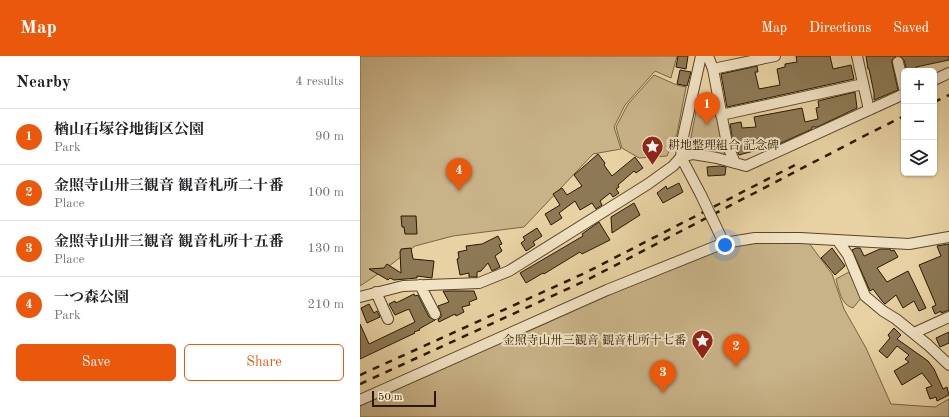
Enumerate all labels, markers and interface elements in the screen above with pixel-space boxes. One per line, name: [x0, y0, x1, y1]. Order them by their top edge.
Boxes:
text: Map: [20, 19, 57, 38]
text: Map: [761, 21, 787, 35]
text: Directions: [809, 21, 871, 35]
text: Saved: [893, 21, 929, 35]
map controls: [901, 68, 937, 176]
button: +: [901, 68, 937, 104]
text: Nearby: [16, 74, 71, 91]
text: 4 results: [295, 75, 344, 88]
pin: 1: [694, 92, 720, 125]
button: −: [901, 104, 937, 140]
text: 楢山石塚谷地街区公園: [54, 123, 204, 138]
text: 1: [25, 130, 33, 143]
text: 90 m: [315, 130, 344, 143]
place icon: 耕地整理組合 記念碑: [640, 133, 666, 166]
place label: 耕地整理組合 記念碑: [668, 138, 779, 152]
button: layers: [901, 140, 937, 176]
text: Park: [54, 141, 81, 154]
pin: 4: [446, 158, 472, 191]
text: 金照寺山卅三観音 観音札所二十番: [54, 179, 283, 194]
text: 2: [25, 186, 33, 199]
text: 100 m: [307, 186, 344, 199]
text: Place: [54, 197, 84, 210]
text: 金照寺山卅三観音 観音札所十五番: [54, 235, 283, 250]
your location: [715, 235, 735, 255]
text: 3: [25, 242, 33, 255]
text: 130 m: [307, 242, 344, 255]
text: Place: [54, 253, 84, 266]
text: 一つ森公園: [54, 291, 129, 306]
text: 4: [25, 298, 33, 311]
text: 210 m: [307, 298, 344, 311]
text: Park: [54, 309, 81, 322]
place icon: 金照寺山卅三観音 観音札所十七番: [689, 328, 715, 361]
place label: 金照寺山卅三観音 観音札所十七番: [503, 333, 686, 347]
pin: 2: [723, 334, 749, 367]
button: Save: [16, 344, 176, 381]
button: Share: [184, 344, 344, 381]
pin: 3: [650, 360, 676, 393]
scale bar: [372, 389, 436, 408]
text: 50 m: [378, 392, 403, 403]

